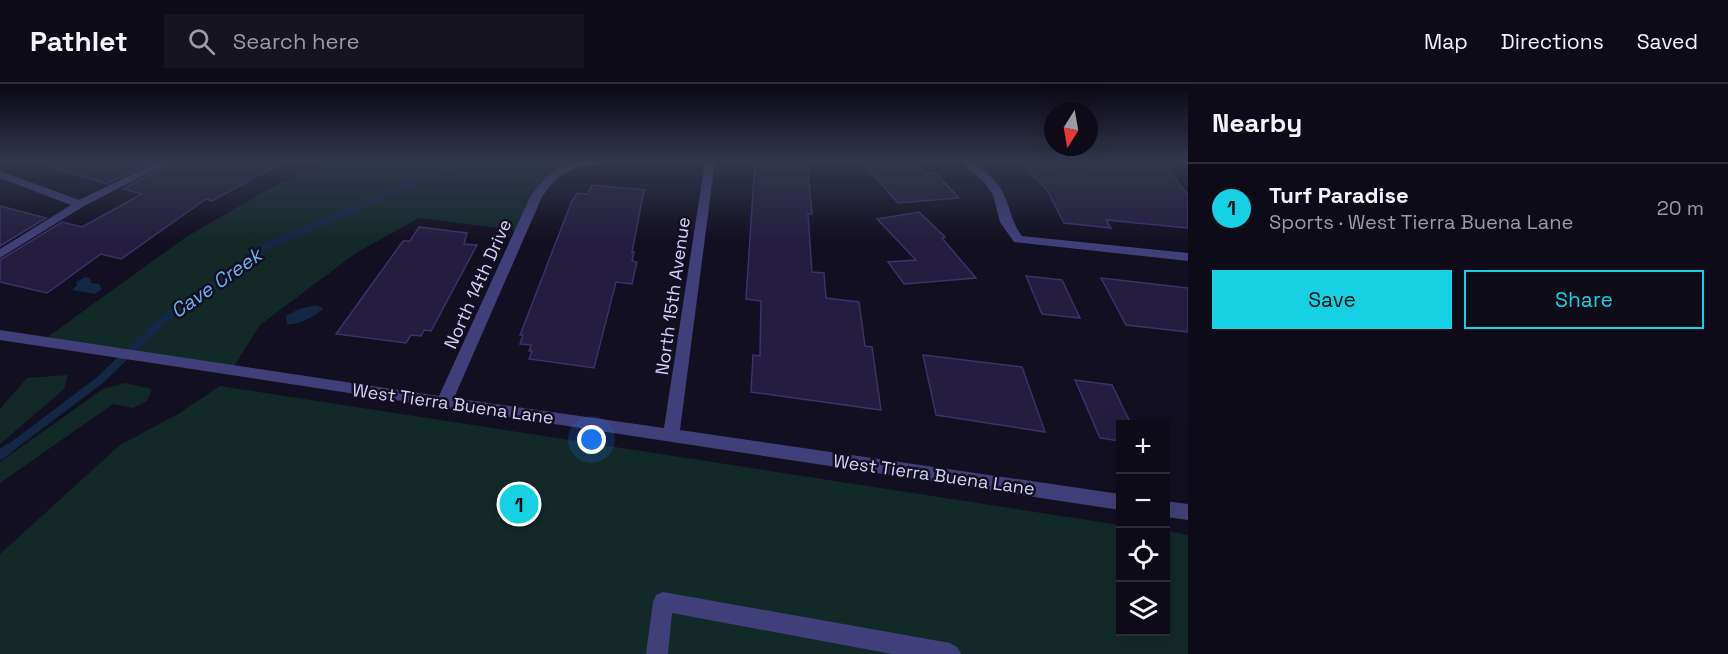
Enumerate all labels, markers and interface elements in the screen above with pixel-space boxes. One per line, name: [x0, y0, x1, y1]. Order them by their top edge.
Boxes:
search box: [164, 14, 584, 68]
text: Pathlet: [30, 23, 128, 59]
icon: search: [185, 25, 218, 58]
text: Search here: [233, 27, 360, 55]
text: Map: [1424, 28, 1468, 55]
text: Directions: [1501, 28, 1604, 55]
text: Saved: [1637, 28, 1698, 55]
north arrow: [1044, 102, 1098, 156]
text: Nearby: [1212, 106, 1302, 140]
text: Turf Paradise: [1269, 181, 1409, 209]
text: 1: [1227, 195, 1236, 221]
text: 20 m: [1657, 195, 1704, 221]
text: Sports · West Tierra Buena Lane: [1269, 209, 1573, 235]
street label: North 14th Drive: [439, 215, 516, 352]
street label: North 15th Avenue: [650, 215, 695, 376]
water label: Cave Creek: [165, 241, 269, 324]
button: Save: [1212, 270, 1452, 329]
button: Share: [1464, 270, 1704, 329]
street label: West Tierra Buena Lane: [351, 378, 555, 429]
map controls: [1116, 420, 1170, 636]
button: +: [1116, 420, 1170, 474]
your location: [577, 425, 606, 454]
street label: West Tierra Buena Lane: [832, 449, 1036, 500]
button: −: [1116, 474, 1170, 528]
pin: 1: [500, 482, 538, 526]
button: locate: [1116, 528, 1170, 582]
button: layers: [1116, 582, 1170, 636]

